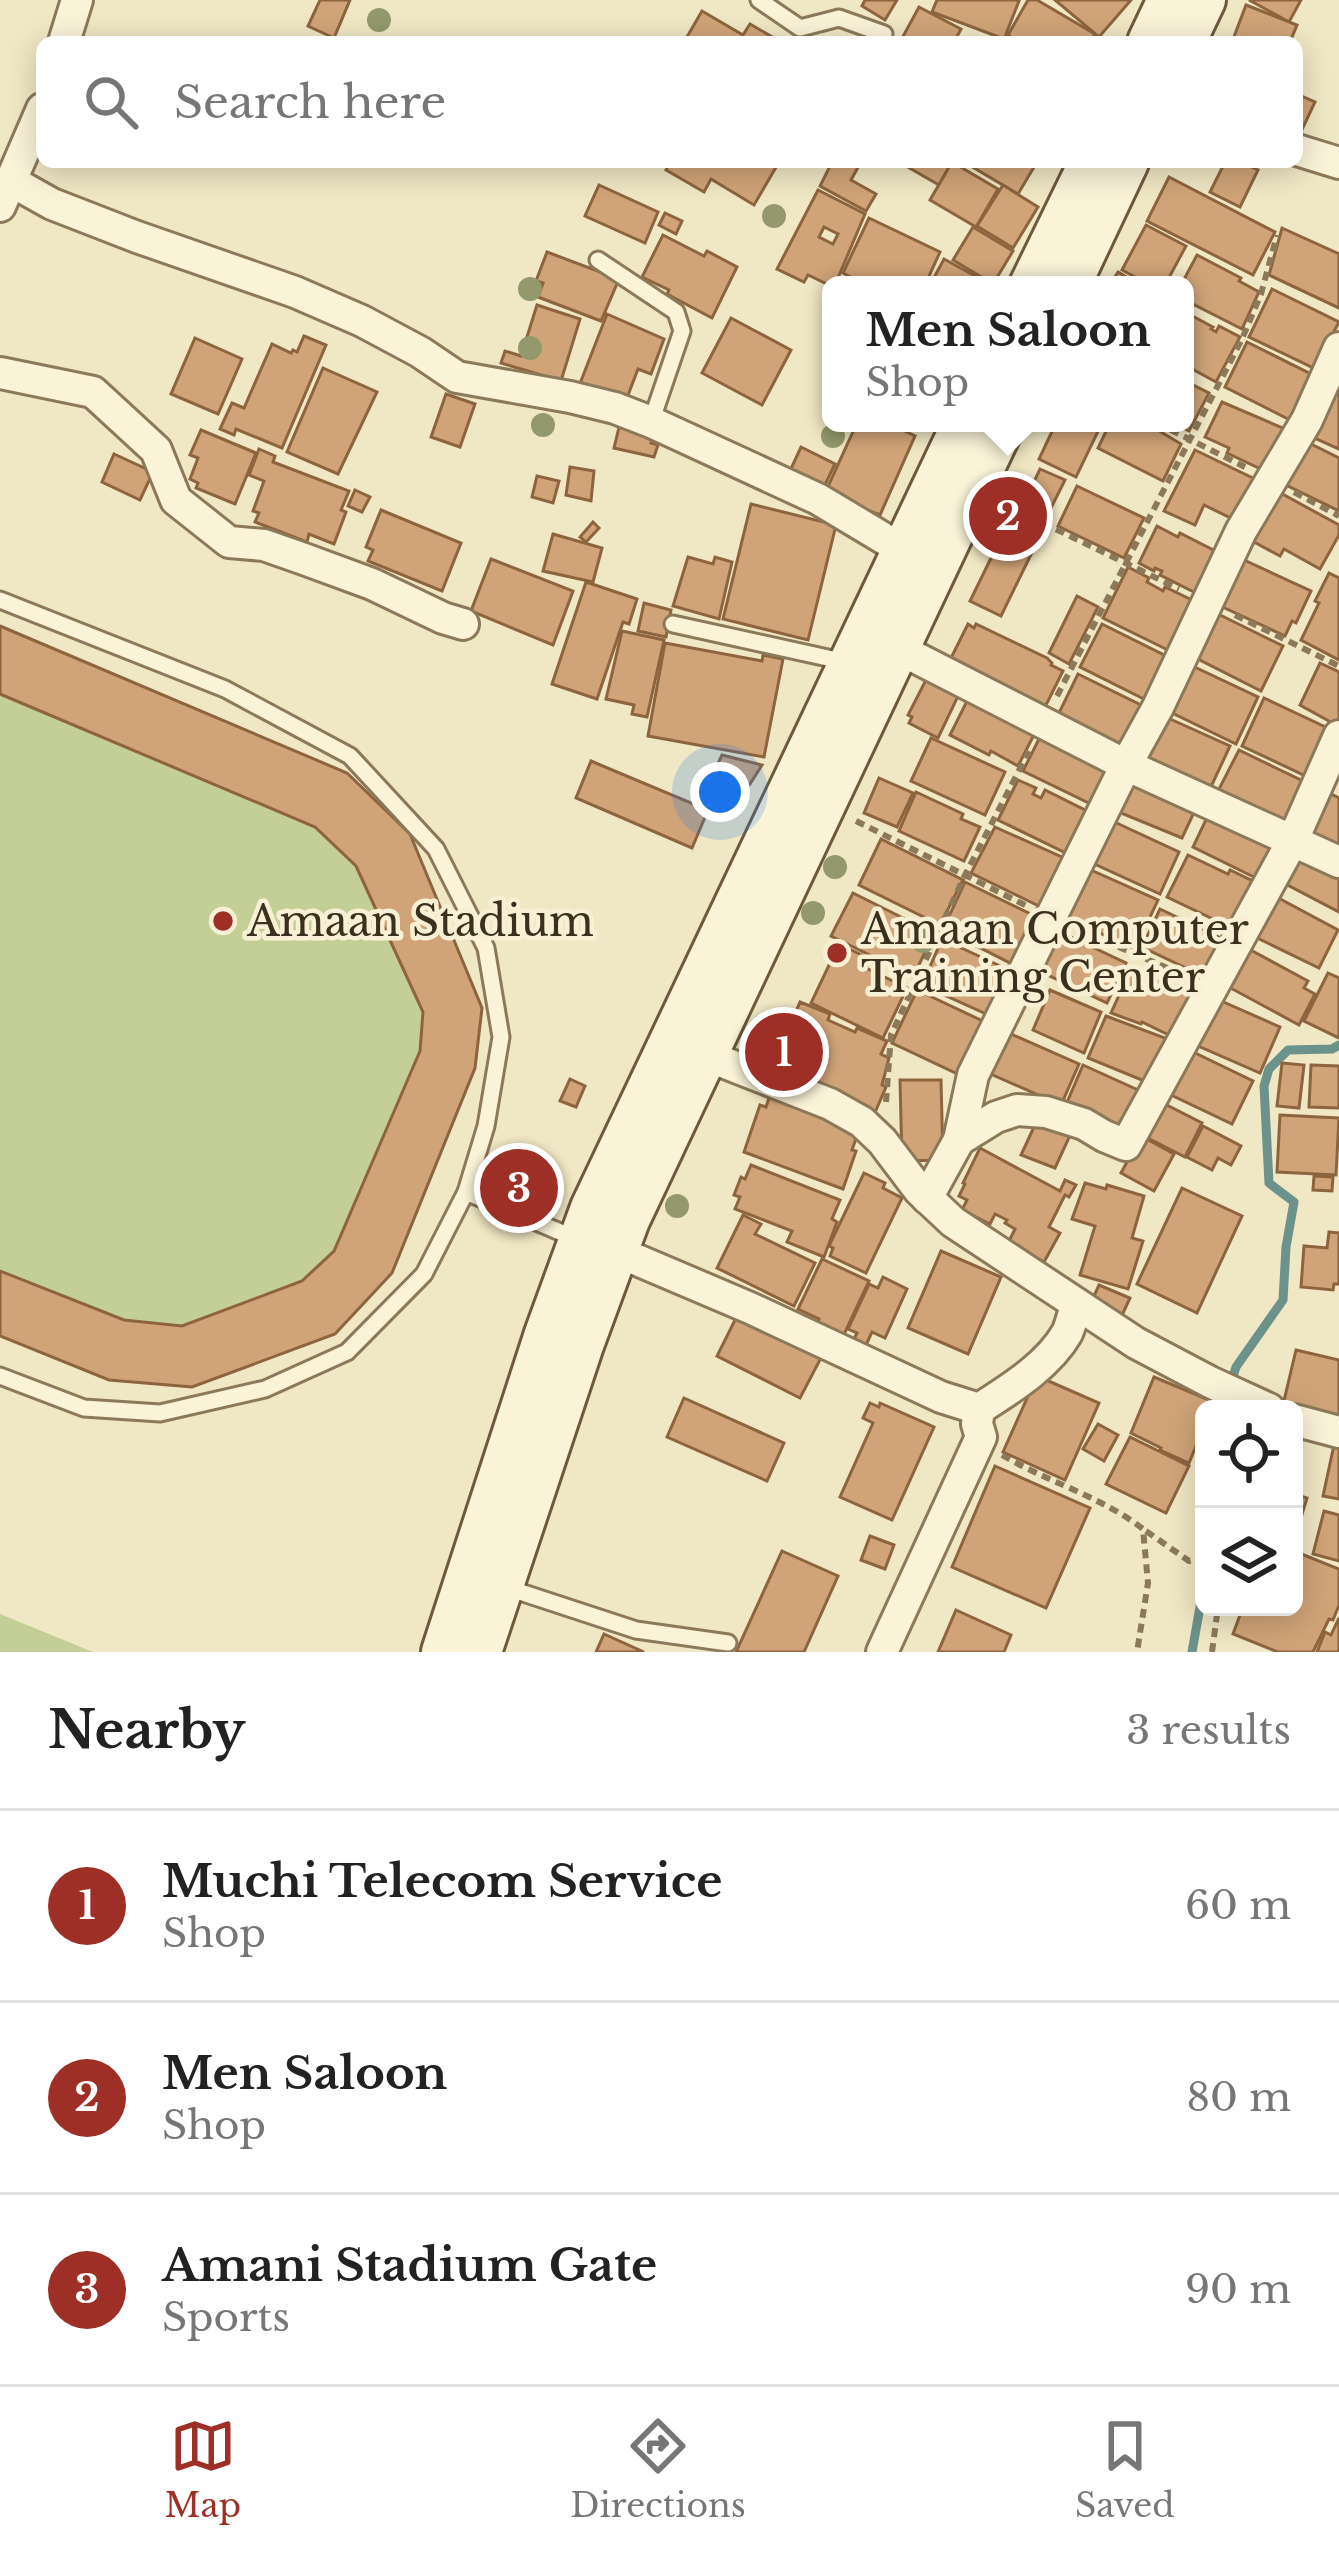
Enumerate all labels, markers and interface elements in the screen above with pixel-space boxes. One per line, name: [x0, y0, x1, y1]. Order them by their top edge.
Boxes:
search box: [36, 36, 1303, 168]
icon: search: [78, 69, 144, 135]
text: Search here: [174, 74, 446, 130]
popup: [822, 276, 1194, 432]
text: Men Saloon: [865, 302, 1151, 358]
text: Shop: [865, 358, 969, 407]
pin: 2: [969, 471, 1047, 561]
your location: [690, 762, 750, 822]
place label: Amaan Stadium: [246, 895, 594, 947]
place label: Amaan Computer Training Center: [860, 903, 1249, 1003]
marker: Amaan Stadium: [210, 908, 236, 934]
marker: Amaan Computer Training Center: [824, 940, 850, 966]
pin: 1: [745, 1007, 823, 1097]
pin: 3: [480, 1143, 558, 1233]
map controls: [1195, 1400, 1303, 1616]
button: locate: [1195, 1400, 1303, 1508]
button: layers: [1195, 1508, 1303, 1616]
text: Nearby: [48, 1699, 245, 1762]
text: 3 results: [1126, 1706, 1291, 1755]
text: Muchi Telecom Service: [162, 1853, 723, 1909]
text: 1: [78, 1881, 96, 1930]
text: 60 m: [1185, 1881, 1291, 1930]
text: Shop: [162, 1909, 266, 1958]
text: Men Saloon: [162, 2045, 447, 2101]
text: 2: [74, 2073, 100, 2122]
text: 80 m: [1186, 2073, 1291, 2122]
text: Shop: [162, 2101, 266, 2150]
text: Amani Stadium Gate: [162, 2237, 657, 2293]
text: 3: [75, 2265, 99, 2314]
text: 90 m: [1185, 2265, 1291, 2314]
text: Sports: [162, 2293, 290, 2342]
tab: Map: [165, 2413, 241, 2526]
tab: Directions: [570, 2413, 746, 2526]
tab: Saved: [1075, 2413, 1174, 2526]

